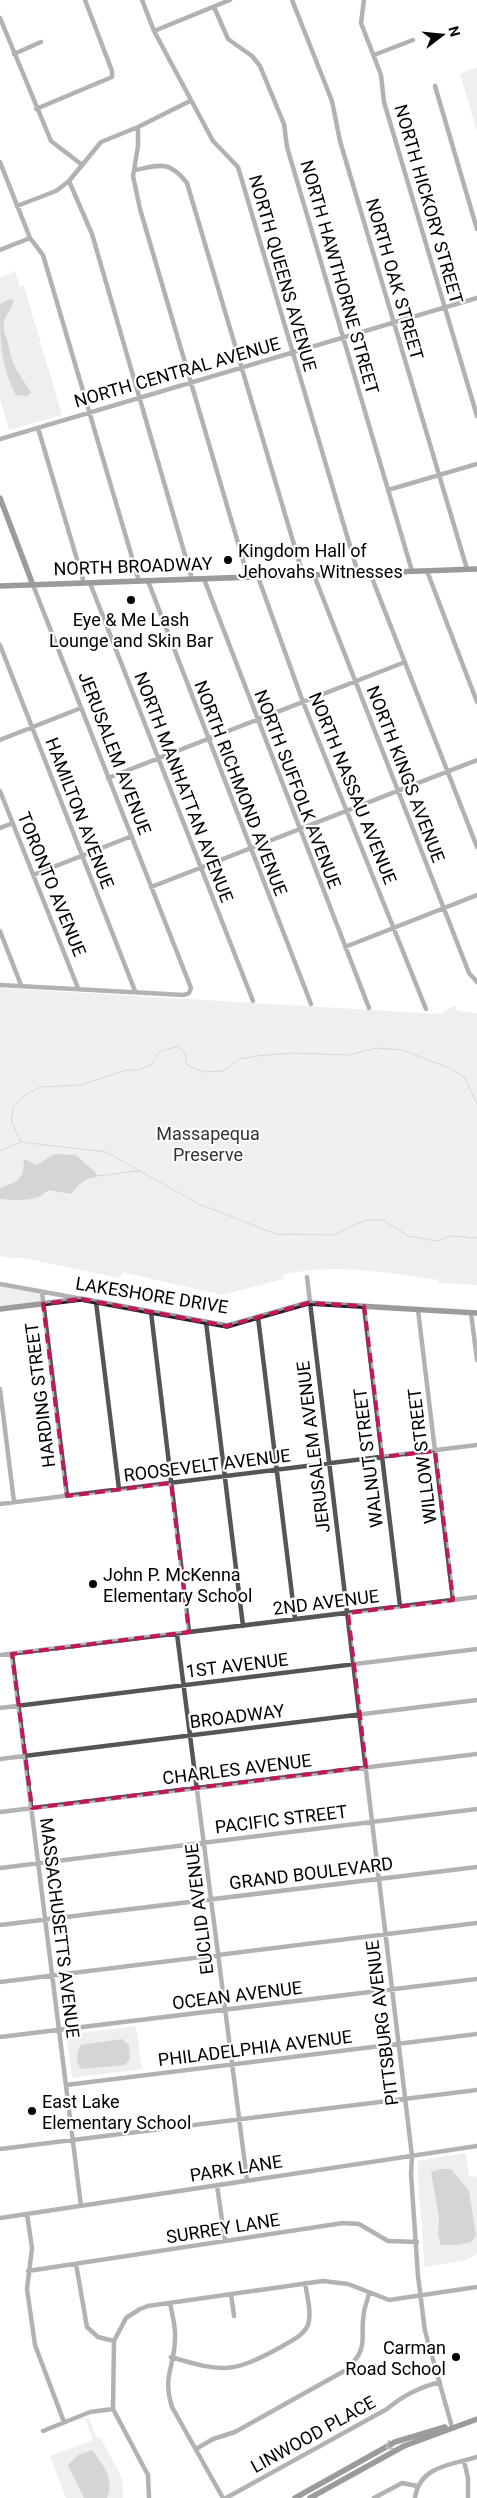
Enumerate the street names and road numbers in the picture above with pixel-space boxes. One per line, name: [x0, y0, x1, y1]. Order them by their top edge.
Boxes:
street label: NORTH HICKORY STREET: [390, 102, 468, 306]
street label: NORTH HAWTHORNE STREET: [297, 158, 384, 397]
street label: NORTH QUEENS AVENUE: [245, 172, 321, 374]
street label: NORTH OAK STREET: [362, 196, 428, 363]
street label: NORTH CENTRAL AVENUE: [72, 333, 282, 411]
street label: NORTH BROADWAY: [53, 553, 213, 579]
street label: JERUSALEM AVENUE: [74, 669, 156, 837]
street label: NORTH MANHATTAN AVENUE: [130, 669, 238, 905]
street label: NORTH RICHMOND AVENUE: [190, 677, 292, 899]
street label: NORTH KINGS AVENUE: [363, 683, 449, 865]
street label: NORTH SUFFOLK AVENUE: [250, 687, 346, 891]
street label: NORTH NASSAU AVENUE: [305, 689, 401, 887]
street label: HAMILTON AVENUE: [41, 734, 119, 892]
street label: TORONTO AVENUE: [13, 809, 91, 959]
street label: LAKESHORE DRIVE: [74, 1273, 230, 1317]
street label: HARDING STREET: [21, 1321, 59, 1469]
street label: JERUSALEM AVENUE: [292, 1360, 334, 1534]
street label: WALNUT STREET: [349, 1387, 387, 1529]
street label: WILLOW STREET: [403, 1387, 441, 1525]
street label: ROOSEVELT AVENUE: [122, 1444, 292, 1486]
street label: 2ND AVENUE: [272, 1585, 380, 1619]
street label: 1ST AVENUE: [185, 1648, 289, 1682]
street label: BROADWAY: [188, 1700, 286, 1732]
street label: CHARLES AVENUE: [161, 1749, 313, 1789]
street label: PACIFIC STREET: [214, 1800, 349, 1838]
street label: MASSACHUSETTS AVENUE: [36, 1817, 84, 2039]
street label: EUCLID AVENUE: [181, 1842, 217, 1976]
street label: GRAND BOULEVARD: [228, 1853, 394, 1893]
street label: PITTSBURG AVENUE: [361, 1939, 403, 2107]
street label: OCEAN AVENUE: [171, 1977, 303, 2013]
street label: PHILADELPHIA AVENUE: [157, 2026, 353, 2070]
street label: PARK LANE: [188, 2150, 284, 2186]
street label: SURREY LANE: [165, 2209, 281, 2247]
street label: LINWOOD PLACE: [247, 2391, 379, 2477]

